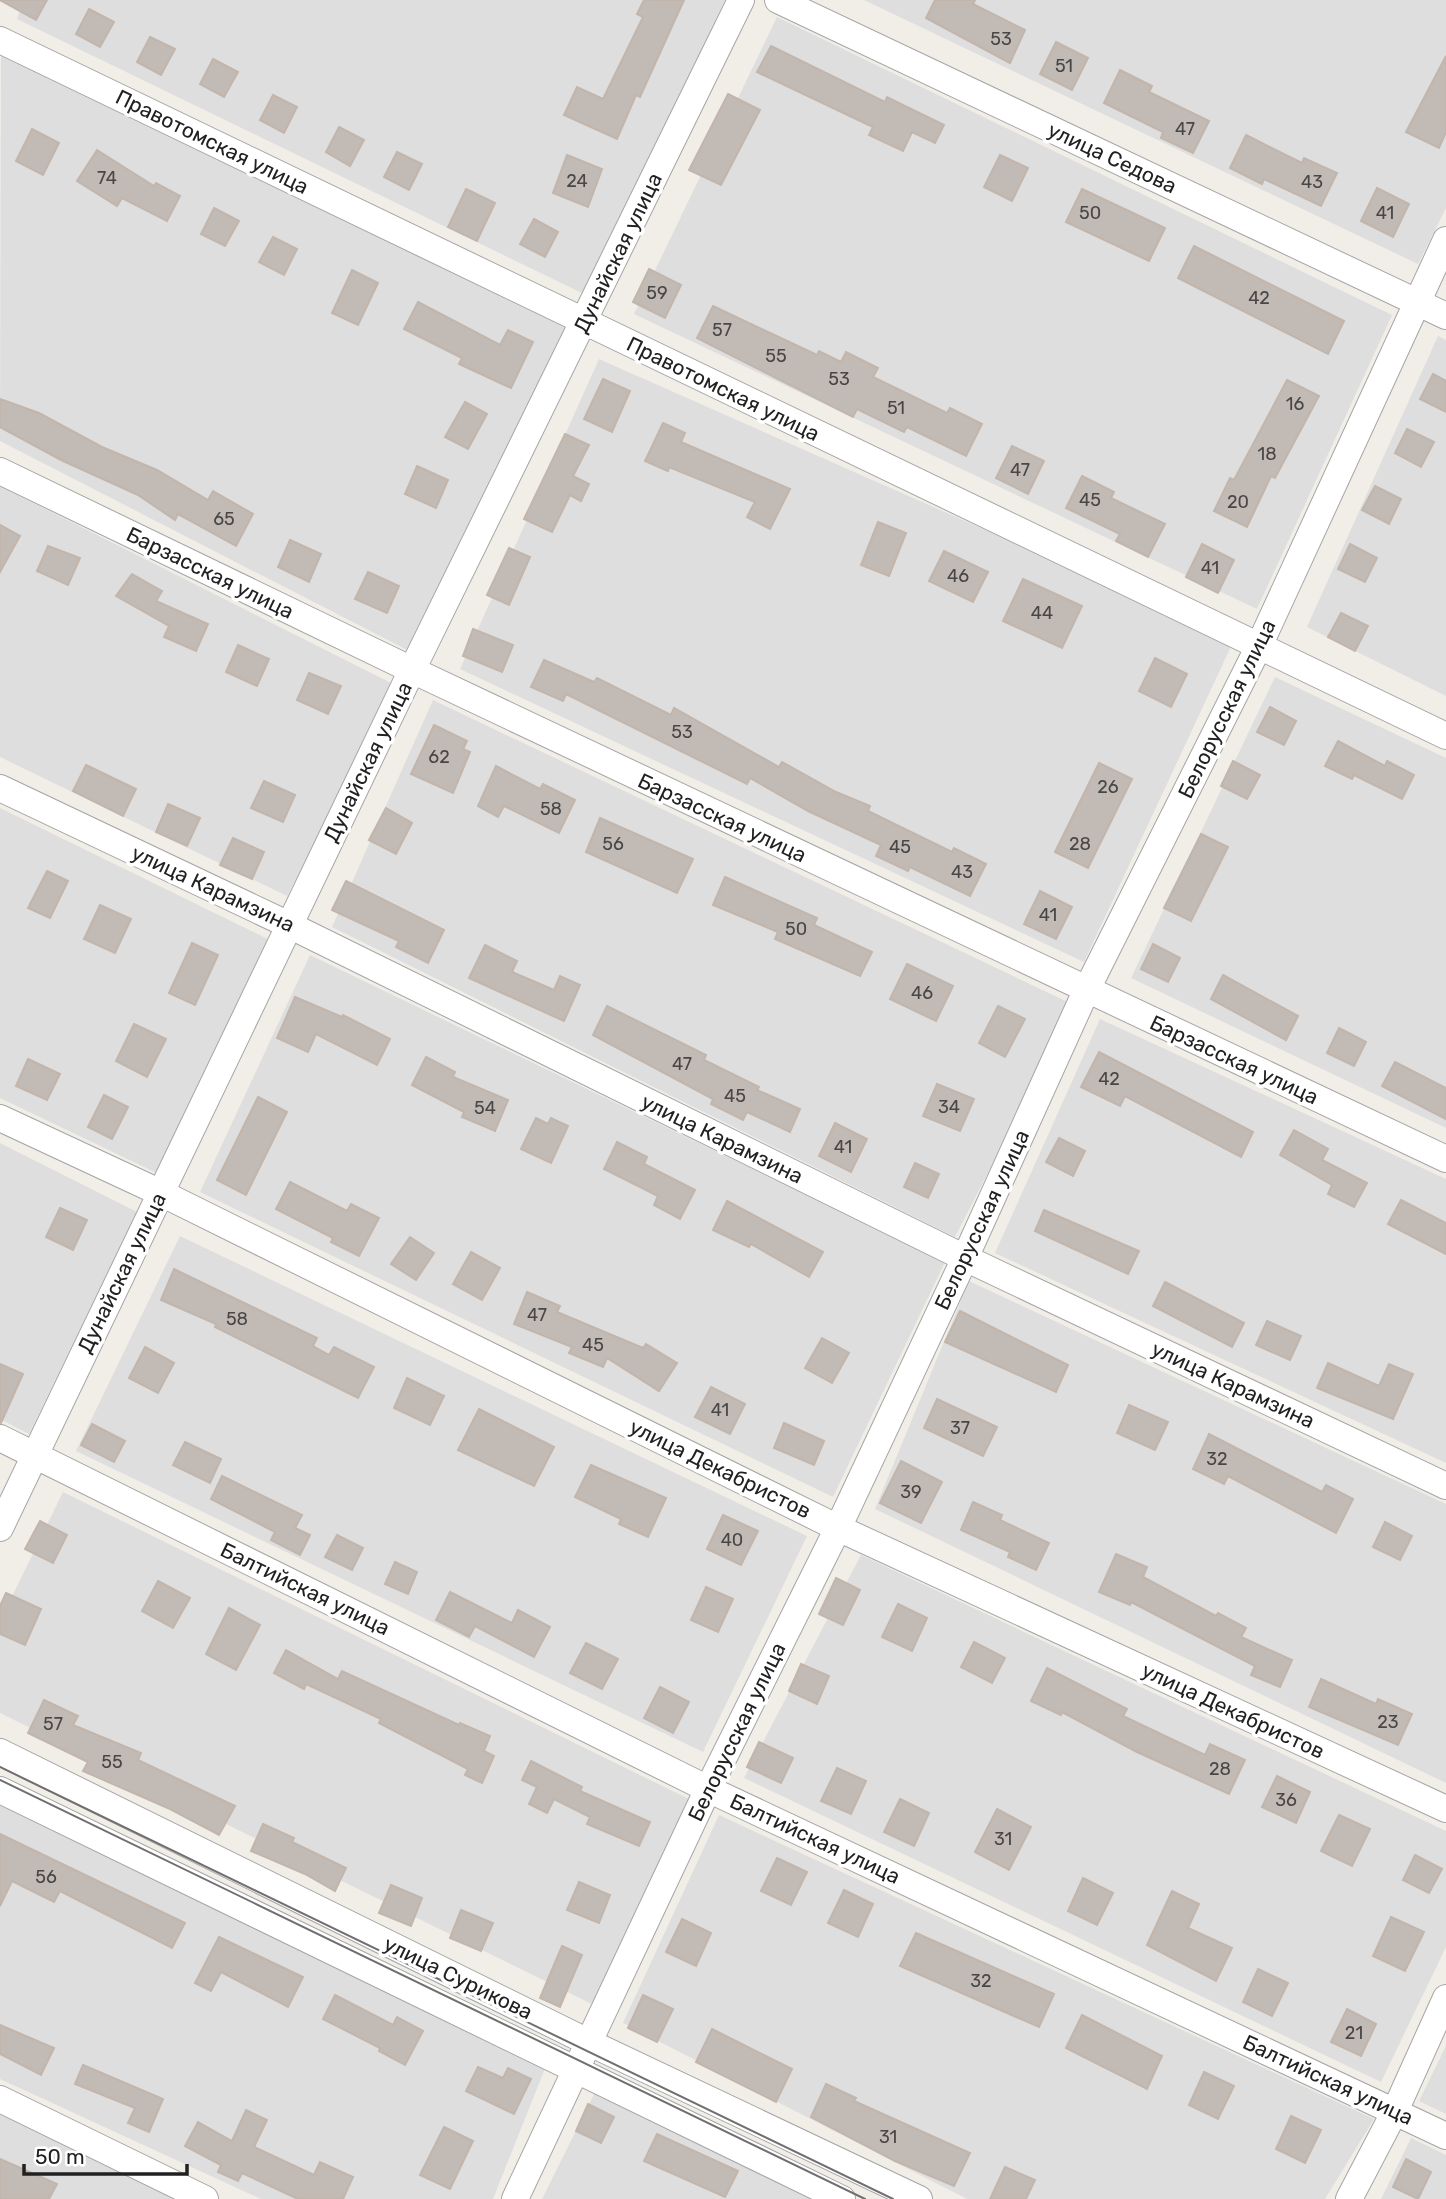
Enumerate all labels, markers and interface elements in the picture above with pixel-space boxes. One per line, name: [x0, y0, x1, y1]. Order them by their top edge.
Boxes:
house number: 53: [990, 28, 1012, 50]
house number: 51: [1055, 55, 1073, 77]
street label: Правотомская улица: [112, 84, 313, 199]
street label: улица Седова: [1044, 117, 1181, 198]
house number: 47: [1175, 118, 1195, 140]
house number: 74: [97, 167, 117, 189]
street label: Дунайская улица: [568, 169, 667, 337]
house number: 24: [566, 170, 588, 192]
house number: 43: [1301, 171, 1323, 193]
house number: 50: [1079, 202, 1101, 224]
house number: 41: [1376, 202, 1394, 224]
house number: 59: [646, 282, 668, 304]
house number: 42: [1248, 287, 1270, 309]
house number: 57: [712, 319, 732, 341]
street label: Правотомская улица: [623, 331, 824, 446]
house number: 55: [765, 345, 787, 367]
house number: 53: [828, 368, 850, 390]
house number: 16: [1286, 393, 1304, 415]
house number: 51: [887, 397, 905, 419]
house number: 18: [1257, 443, 1277, 465]
house number: 47: [1010, 459, 1030, 481]
house number: 45: [1079, 489, 1101, 511]
house number: 20: [1227, 491, 1249, 513]
house number: 65: [213, 508, 235, 530]
street label: Барзасская улица: [123, 521, 298, 624]
house number: 41: [1201, 557, 1219, 579]
house number: 46: [947, 565, 969, 587]
house number: 44: [1031, 602, 1053, 624]
street label: Белорусская улица: [1172, 615, 1281, 802]
street label: Дунайская улица: [318, 678, 417, 846]
house number: 53: [671, 721, 693, 743]
house number: 62: [428, 746, 450, 768]
street label: Барзасская улица: [634, 768, 810, 868]
house number: 26: [1097, 776, 1119, 798]
house number: 58: [540, 798, 562, 820]
house number: 56: [602, 833, 624, 855]
house number: 28: [1069, 833, 1091, 855]
house number: 45: [889, 836, 911, 858]
street label: улица Карамзина: [128, 840, 299, 937]
house number: 43: [951, 861, 973, 883]
house number: 41: [1039, 904, 1057, 926]
house number: 50: [785, 918, 807, 940]
house number: 46: [911, 982, 933, 1004]
street label: Барзасская улица: [1146, 1010, 1322, 1110]
house number: 47: [672, 1053, 692, 1075]
house number: 42: [1098, 1068, 1120, 1090]
house number: 45: [724, 1085, 746, 1107]
street label: улица Карамзина: [637, 1089, 807, 1189]
house number: 34: [938, 1096, 960, 1118]
house number: 54: [474, 1097, 496, 1119]
street label: Белорусская улица: [929, 1126, 1034, 1314]
house number: 41: [834, 1136, 852, 1158]
street label: Дунайская улица: [72, 1189, 171, 1357]
house number: 47: [527, 1304, 547, 1326]
house number: 58: [226, 1308, 248, 1330]
house number: 45: [582, 1334, 604, 1356]
street label: улица Карамзина: [1148, 1336, 1319, 1433]
house number: 41: [711, 1399, 729, 1421]
street label: улица Декабристов: [625, 1414, 815, 1523]
house number: 37: [950, 1417, 970, 1439]
house number: 32: [1206, 1448, 1228, 1470]
house number: 39: [900, 1481, 922, 1503]
house number: 40: [721, 1529, 743, 1551]
street label: Балтийская улица: [217, 1537, 394, 1640]
street label: Белорусская улица: [682, 1638, 791, 1825]
street label: улица Декабристов: [1138, 1657, 1329, 1764]
house number: 23: [1377, 1711, 1399, 1733]
house number: 57: [43, 1713, 63, 1735]
house number: 55: [101, 1751, 123, 1773]
house number: 28: [1209, 1758, 1231, 1780]
street label: Балтийская улица: [726, 1788, 904, 1889]
house number: 36: [1275, 1789, 1297, 1811]
house number: 31: [994, 1828, 1012, 1850]
house number: 56: [35, 1866, 57, 1888]
street label: улица Сурикова: [380, 1931, 537, 2024]
house number: 32: [970, 1970, 992, 1992]
house number: 21: [1345, 2022, 1363, 2044]
street label: Балтийская улица: [1239, 2029, 1417, 2130]
house number: 31: [879, 2126, 897, 2148]
scale bar: [24, 2132, 187, 2176]
text: 50 m: [35, 2144, 85, 2169]

